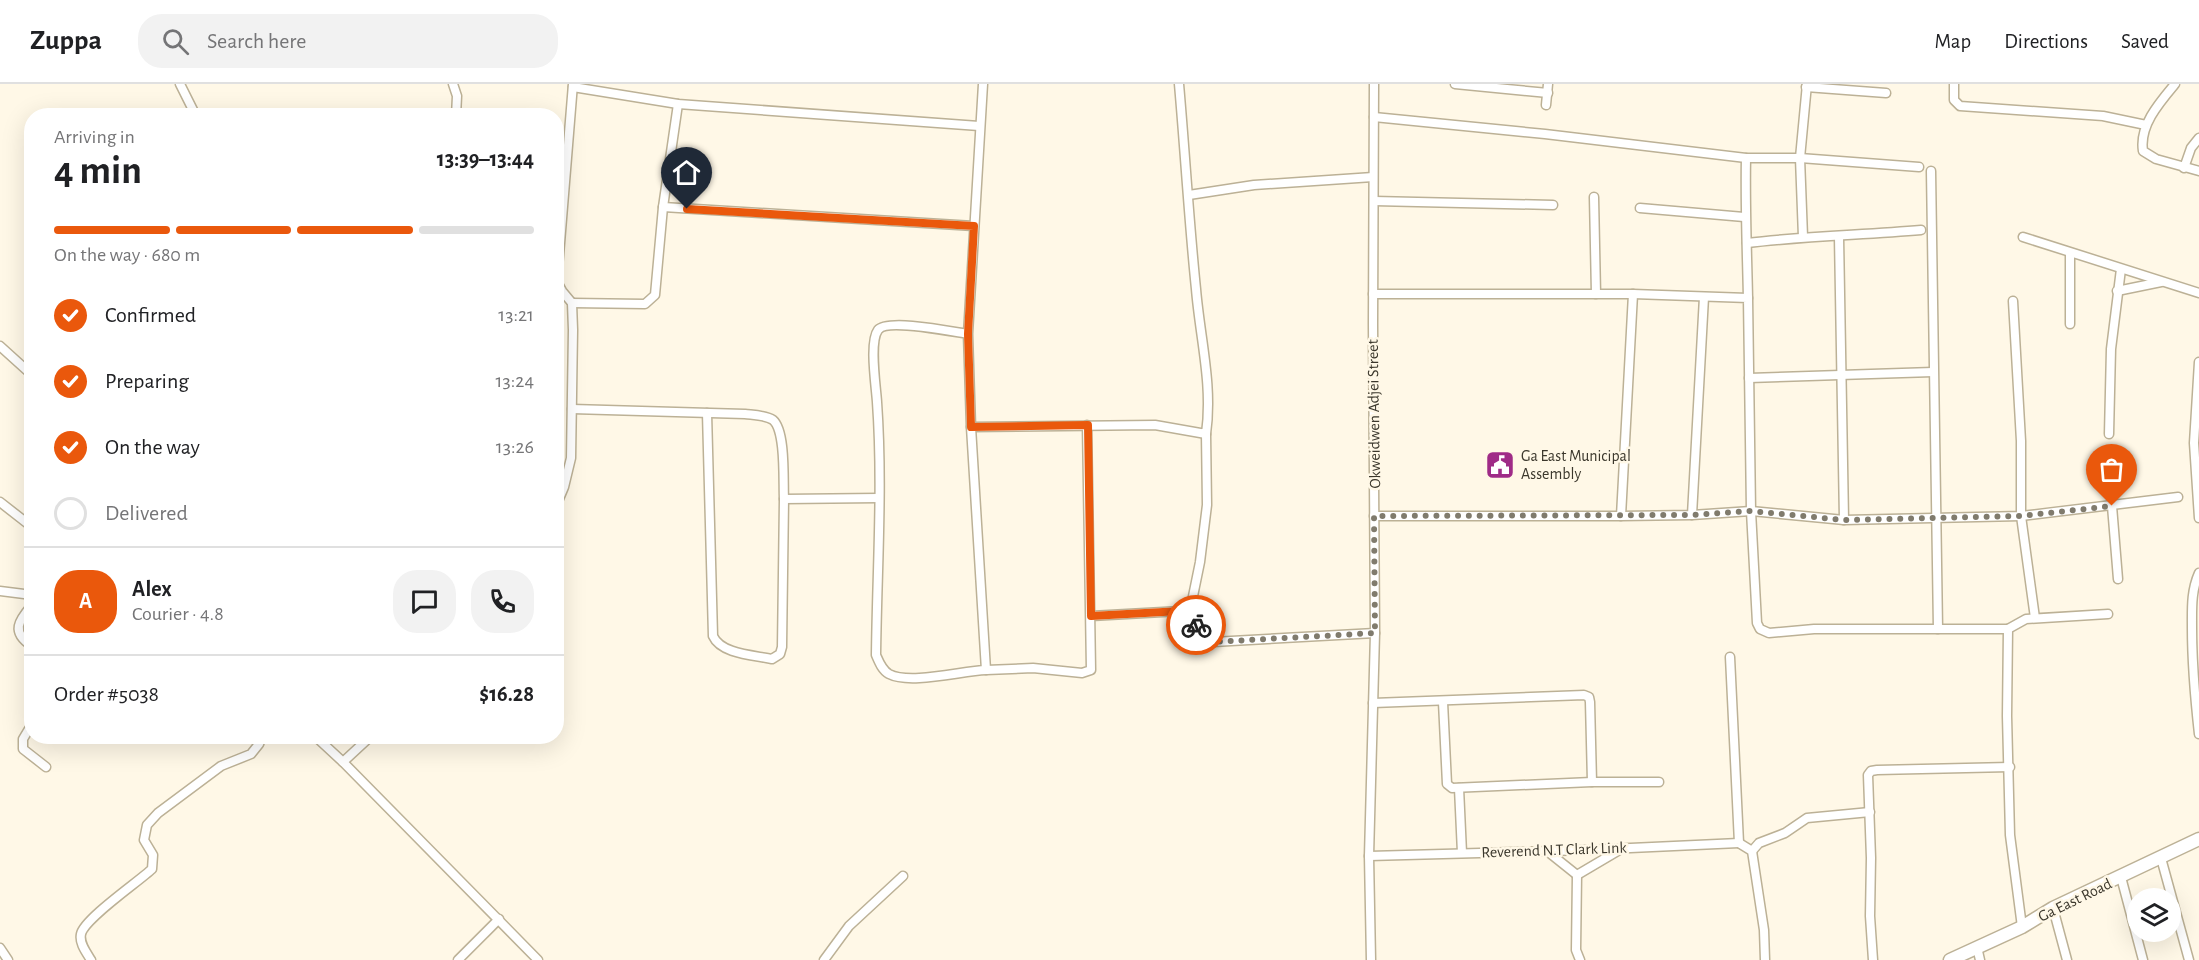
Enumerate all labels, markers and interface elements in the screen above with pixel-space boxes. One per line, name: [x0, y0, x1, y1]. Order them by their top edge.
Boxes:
search box: [138, 14, 558, 68]
icon: search: [159, 25, 192, 58]
text: Zuppa: [30, 27, 102, 55]
text: Search here: [207, 30, 307, 52]
text: Map: [1935, 31, 1971, 52]
text: Directions: [2004, 31, 2088, 52]
text: Saved: [2121, 31, 2169, 52]
text: Arriving in: [54, 127, 135, 147]
pin: [661, 147, 712, 209]
text: 13:39–13:44: [437, 148, 534, 170]
text: 4 min: [54, 152, 142, 191]
icon: home: [670, 156, 703, 189]
text: On the way · 680 m: [54, 245, 200, 265]
icon: check: [54, 299, 87, 332]
text: Confirmed: [105, 304, 196, 326]
text: 13:21: [498, 305, 534, 325]
street label: Okweidwen Adjei Street: [1365, 339, 1384, 489]
icon: check: [54, 365, 87, 398]
text: Preparing: [105, 370, 189, 392]
text: 13:24: [496, 371, 534, 391]
icon: check: [54, 431, 87, 464]
text: On the way: [105, 436, 200, 458]
text: 13:26: [496, 437, 534, 457]
pin: [2086, 444, 2137, 506]
place label: Ga East Municipal Assembly: [1521, 448, 1631, 483]
public building icon: Ga East Municipal Assembly: [1484, 449, 1516, 481]
icon: bag: [2095, 453, 2128, 486]
text: Delivered: [105, 502, 188, 524]
button: chat: [393, 570, 456, 633]
button: phone: [471, 570, 534, 633]
text: Alex: [132, 578, 172, 600]
text: A: [79, 590, 92, 612]
courier: [1166, 595, 1226, 655]
text: Courier · 4.8: [132, 604, 224, 624]
icon: bike: [1180, 609, 1213, 642]
text: Order #5038: [54, 683, 159, 705]
text: $16.28: [479, 683, 534, 705]
street label: Reverend N.T Clark Link: [1481, 839, 1628, 861]
street label: Ga East Road: [2036, 875, 2114, 925]
map controls: [2127, 888, 2181, 942]
button: layers: [2127, 888, 2181, 942]

